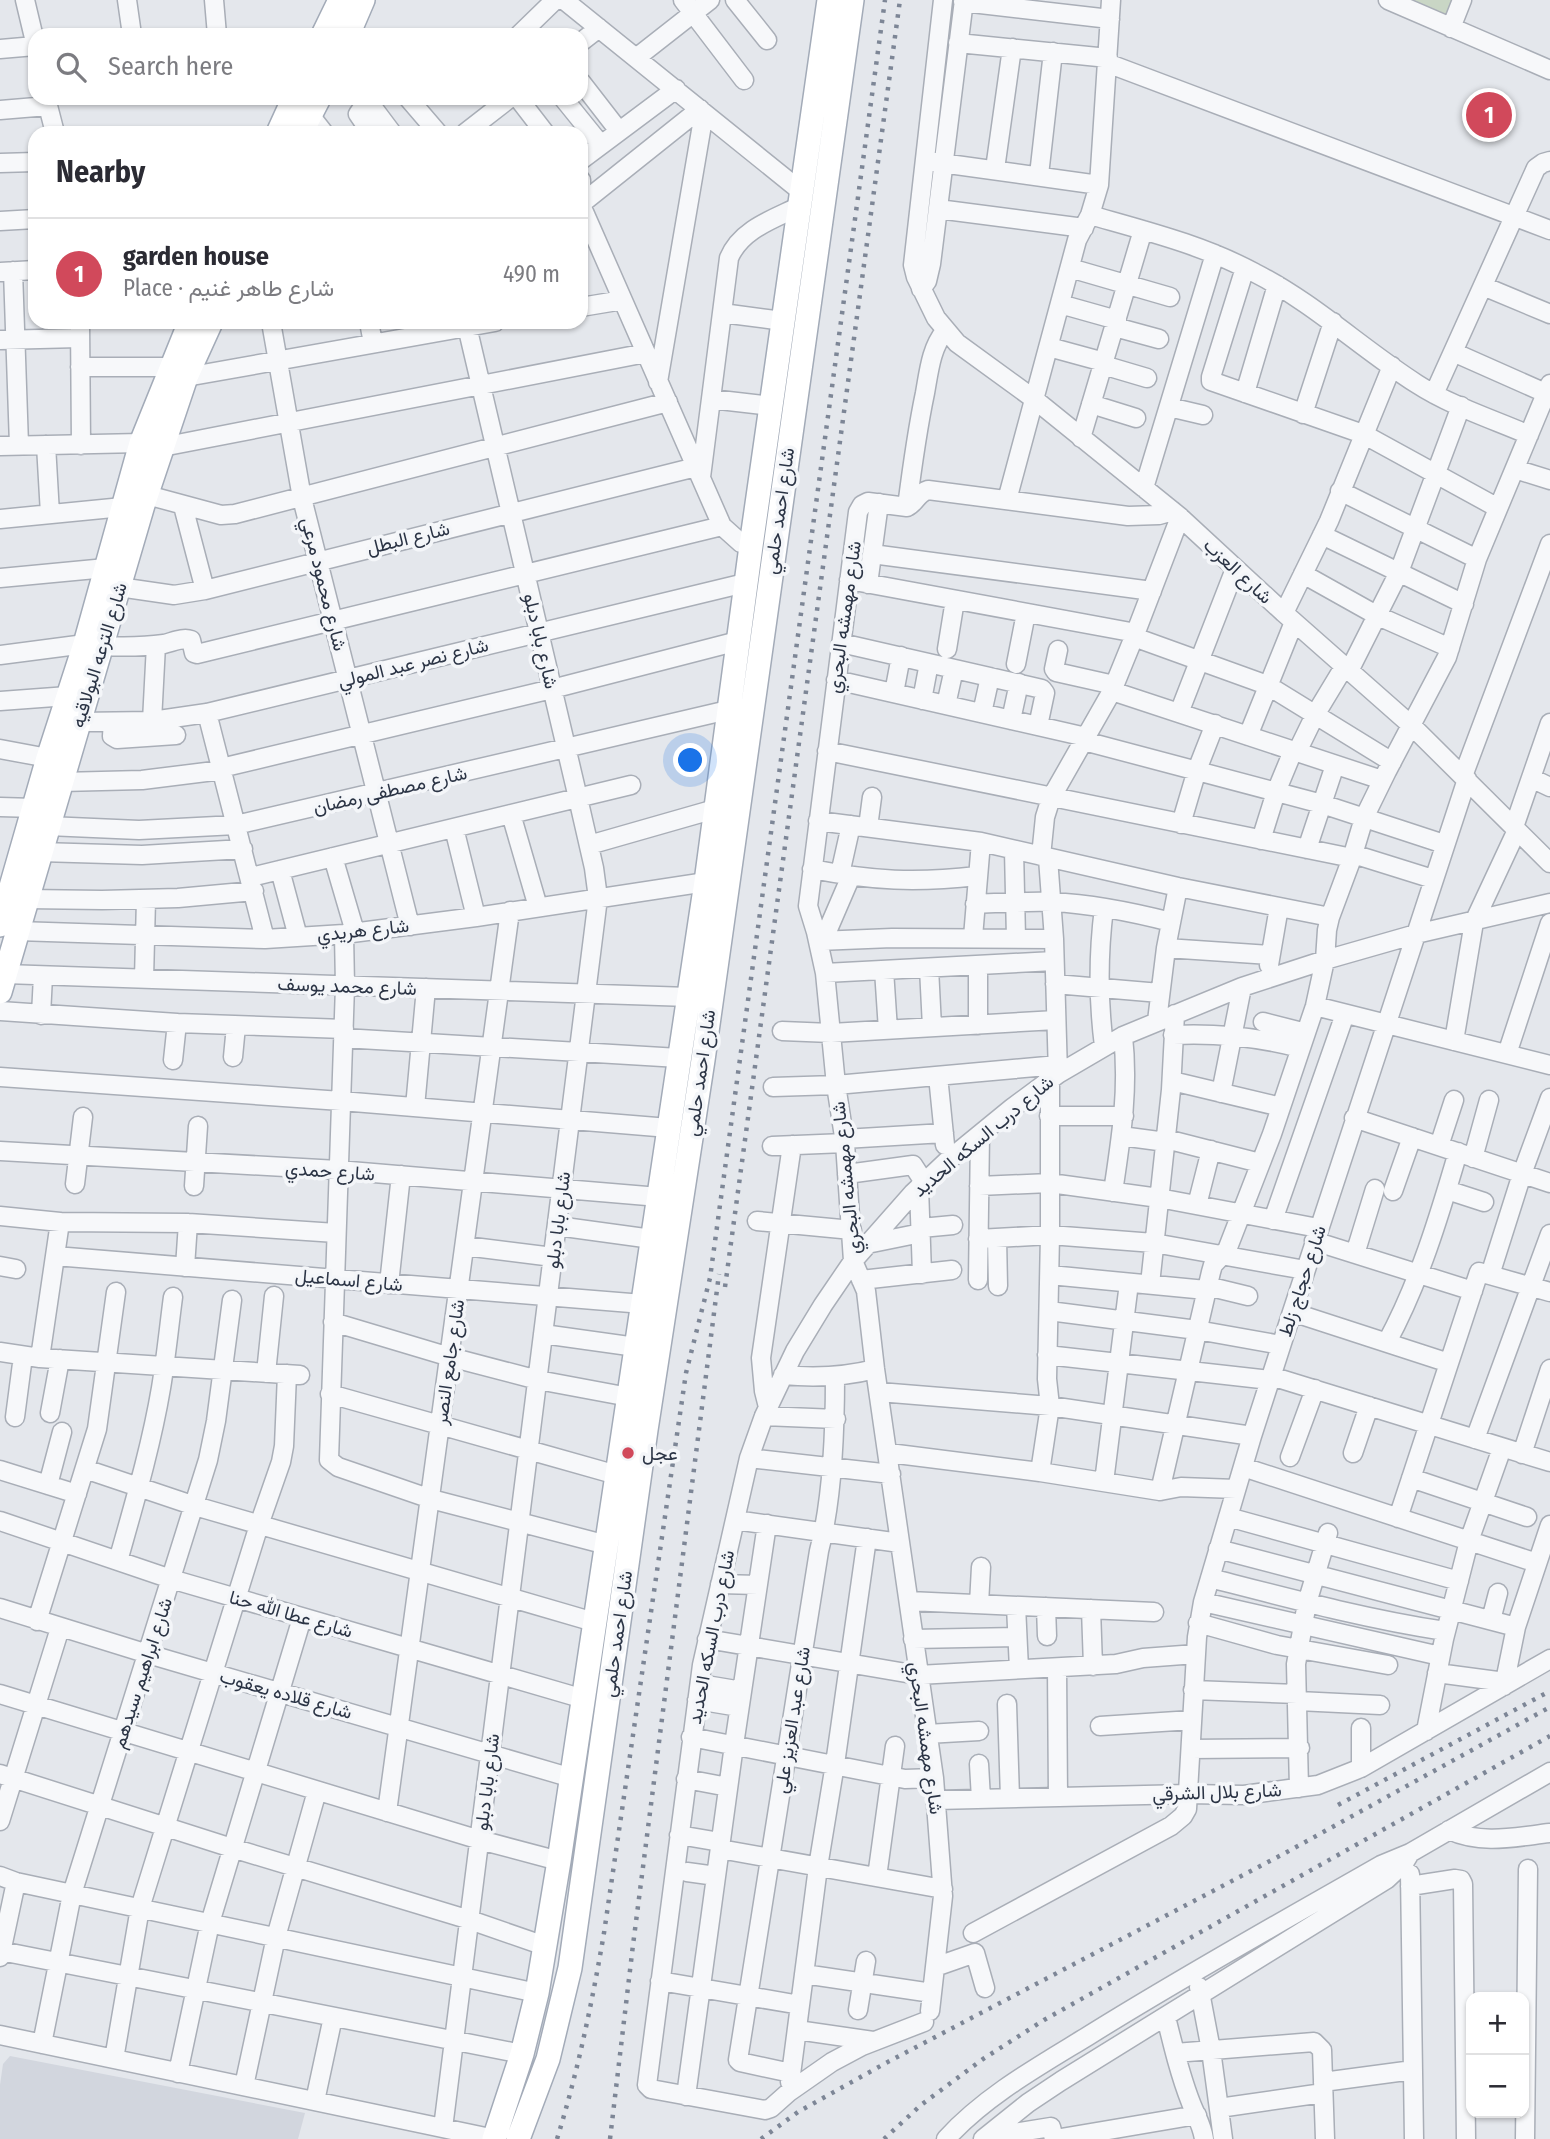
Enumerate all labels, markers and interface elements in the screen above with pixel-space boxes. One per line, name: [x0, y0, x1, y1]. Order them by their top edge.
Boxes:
search box: [28, 28, 588, 105]
icon: search: [52, 48, 90, 86]
text: Search here: [108, 51, 233, 82]
pin: 1: [1466, 89, 1512, 141]
text: Nearby: [56, 154, 145, 190]
text: garden house: [123, 241, 269, 272]
text: 1: [74, 260, 84, 288]
text: 490 m: [503, 260, 560, 288]
text: Place · شارع طاهر غنيم: [123, 274, 334, 302]
street label: شارع احمد حلمي: [759, 446, 803, 576]
street label: شارع محمود مرعي: [292, 515, 352, 654]
street label: شارع البطل: [364, 517, 452, 560]
street label: شارع العزب: [1198, 533, 1277, 609]
street label: شارع مهمشه البحري: [822, 539, 870, 695]
street label: شارع الترعه البولاقيه: [66, 580, 133, 731]
street label: شارع بابا دبلو: [518, 591, 563, 691]
street label: شارع نصر عبد المولي: [335, 633, 492, 697]
your location: [673, 743, 707, 777]
street label: شارع مصطفى رمضان: [311, 761, 470, 820]
street label: شارع هريدي: [316, 914, 411, 950]
street label: شارع محمد يوسف: [277, 972, 417, 1001]
street label: شارع احمد حلمي: [680, 1008, 724, 1138]
street label: شارع درب السكه الحديد: [908, 1070, 1059, 1202]
street label: شارع مهمشه البحري: [827, 1100, 869, 1256]
street label: شارع حمدي: [284, 1156, 376, 1190]
street label: شارع بابا دبلو: [541, 1170, 576, 1270]
street label: شارع حجاج زلط: [1273, 1222, 1332, 1340]
street label: شارع اسماعيل: [294, 1264, 404, 1297]
street label: شارع جامع النصر: [429, 1298, 471, 1427]
place label: عجل: [642, 1442, 678, 1465]
marker: عجل: [620, 1445, 636, 1461]
street label: شارع درب السكه الحديد: [683, 1548, 740, 1726]
street label: شارع احمد حلمي: [597, 1569, 641, 1699]
street label: شارع عطا الله حنا: [226, 1585, 355, 1644]
street label: شارع ابراهيم سيدهم: [107, 1595, 178, 1752]
street label: شارع عبد العزيز علي: [769, 1645, 819, 1796]
street label: شارع مهمشه البحري: [900, 1660, 948, 1816]
street label: شارع قلاده يعقوب: [217, 1664, 355, 1725]
street label: شارع بابا دبلو: [470, 1732, 505, 1832]
street label: شارع بلال الشرقي: [1152, 1778, 1282, 1810]
map controls: [1466, 1992, 1529, 2118]
button: +: [1466, 1992, 1529, 2055]
button: −: [1466, 2055, 1529, 2118]

